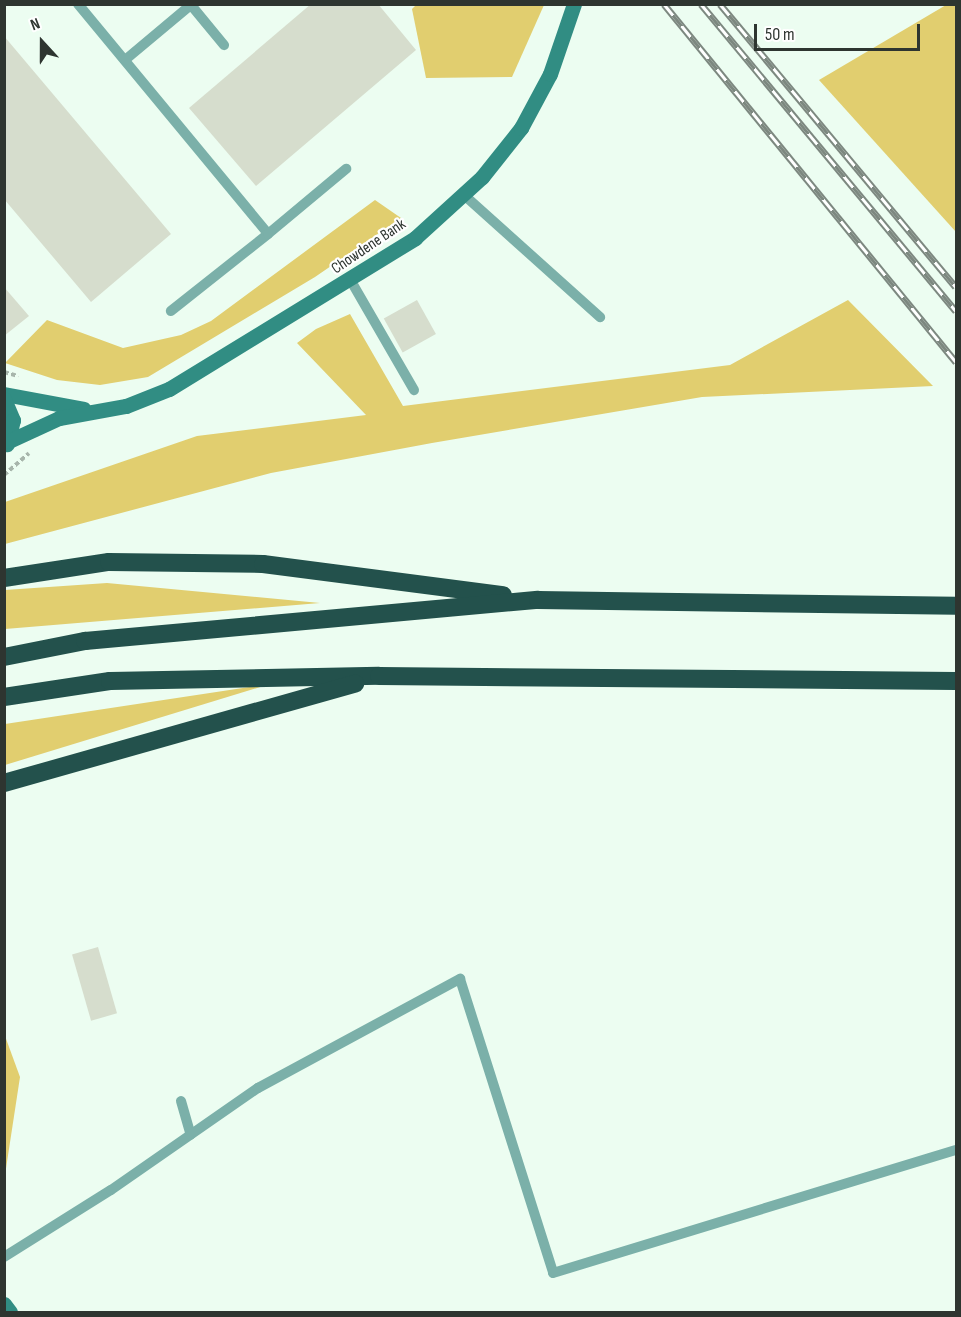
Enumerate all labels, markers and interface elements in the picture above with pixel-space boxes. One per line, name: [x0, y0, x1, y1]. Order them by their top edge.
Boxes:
north arrow: [12, 12, 72, 72]
scale bar: [757, 12, 924, 50]
text: N: [28, 14, 43, 35]
text: 50 m: [765, 24, 795, 45]
street label: Chowdene Bank: [328, 215, 410, 279]

